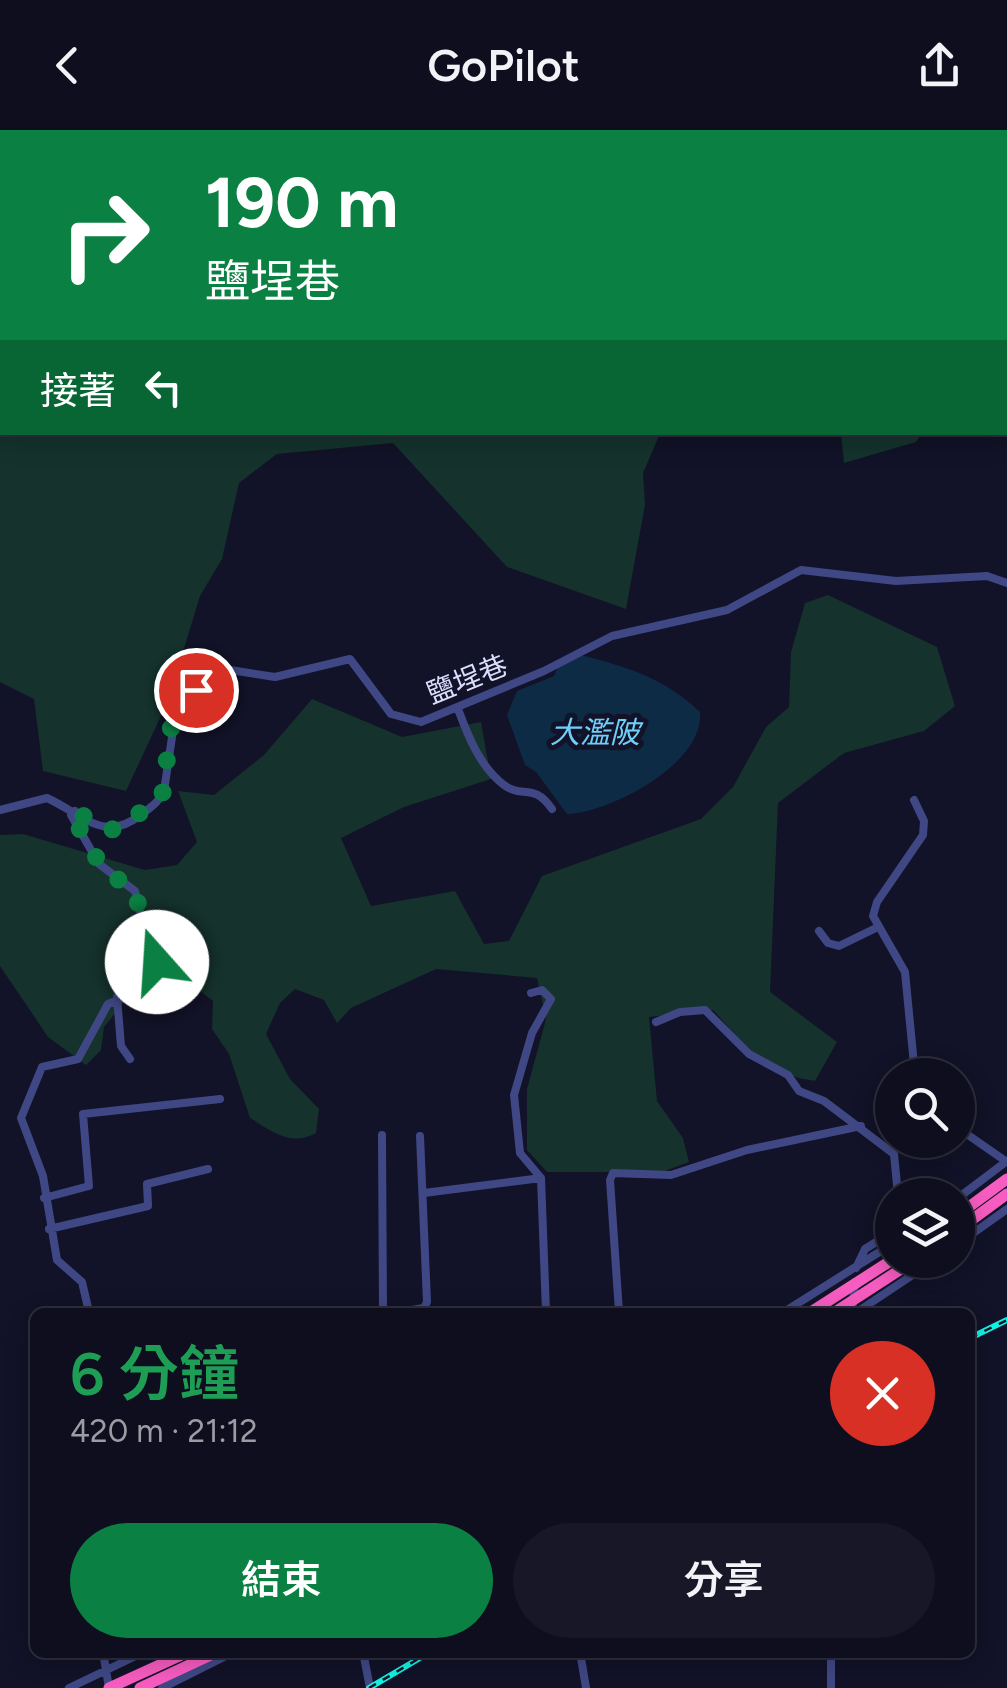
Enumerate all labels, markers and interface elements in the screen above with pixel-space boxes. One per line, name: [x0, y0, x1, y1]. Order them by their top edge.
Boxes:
icon: back: [40, 38, 95, 93]
text: GoPilot: [427, 38, 580, 92]
icon: share: [912, 38, 967, 93]
text: 190 m: [205, 160, 398, 245]
icon: right: [40, 170, 170, 300]
text: 鹽埕巷: [205, 254, 340, 308]
icon: left: [136, 360, 191, 415]
text: 接著: [40, 368, 116, 414]
pin: [154, 648, 239, 733]
street label: 鹽埕巷: [422, 648, 512, 710]
icon: arrive: [169, 663, 224, 718]
water label: 大濫陂: [550, 714, 644, 751]
position arrow: [105, 910, 209, 1014]
map controls: [875, 1058, 975, 1278]
button: search: [875, 1058, 975, 1158]
button: layers: [875, 1178, 975, 1278]
text: 6 分鐘: [70, 1338, 239, 1410]
button: close: [830, 1341, 935, 1446]
text: 420 m · 21:12: [70, 1412, 258, 1450]
button: 結束: [70, 1523, 493, 1638]
button: 分享: [513, 1523, 935, 1638]

